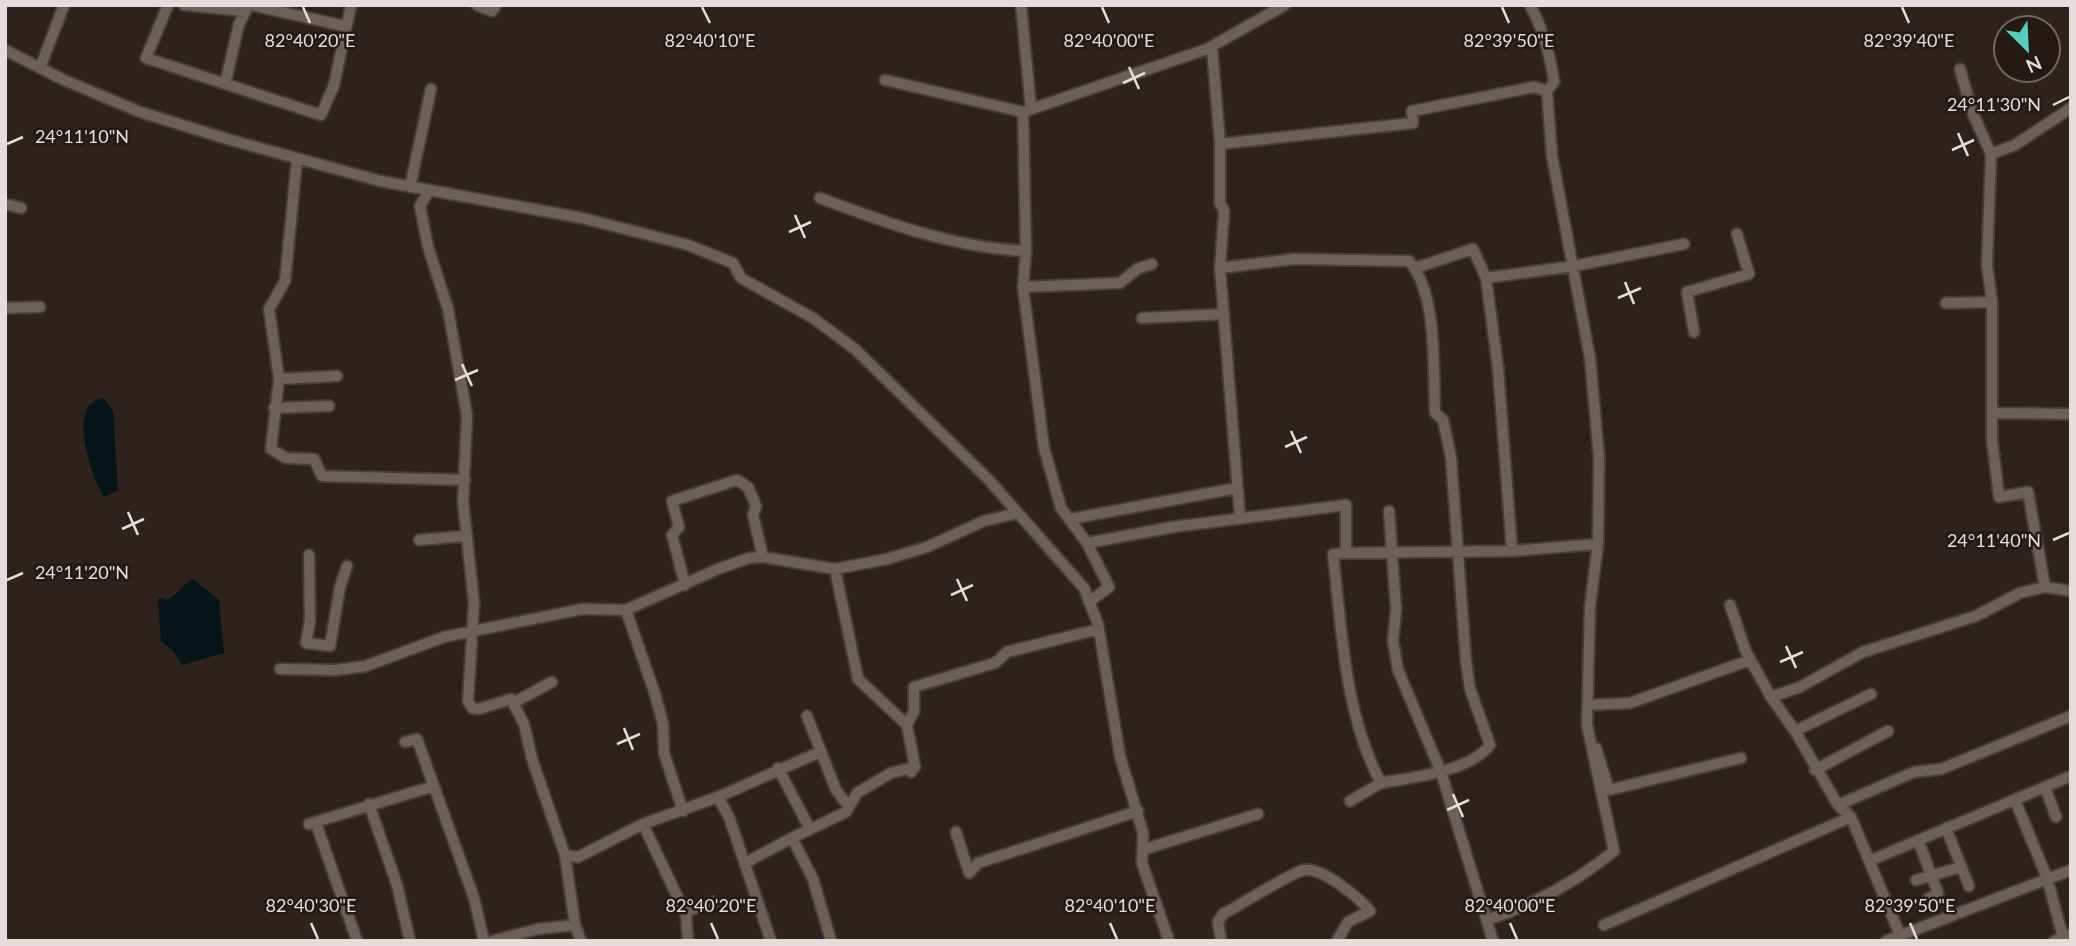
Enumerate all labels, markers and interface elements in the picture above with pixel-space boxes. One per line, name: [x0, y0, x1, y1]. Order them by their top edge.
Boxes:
north arrow: [1992, 14, 2062, 84]
text: 82°40'20"E: [265, 29, 355, 51]
text: 82°40'10"E: [665, 29, 755, 51]
text: 82°40'00"E: [1064, 29, 1154, 51]
text: 82°39'50"E: [1464, 29, 1554, 51]
text: 82°39'40"E: [1864, 29, 1954, 51]
text: N: [2023, 52, 2045, 78]
text: 24°11'30"N: [1947, 93, 2041, 115]
text: 24°11'10"N: [35, 125, 129, 147]
text: 24°11'40"N: [1947, 529, 2041, 551]
text: 24°11'20"N: [35, 561, 129, 583]
text: 82°40'30"E: [266, 894, 356, 916]
text: 82°40'20"E: [666, 894, 756, 916]
text: 82°40'10"E: [1065, 894, 1155, 916]
text: 82°40'00"E: [1465, 894, 1555, 916]
text: 82°39'50"E: [1865, 894, 1955, 916]

